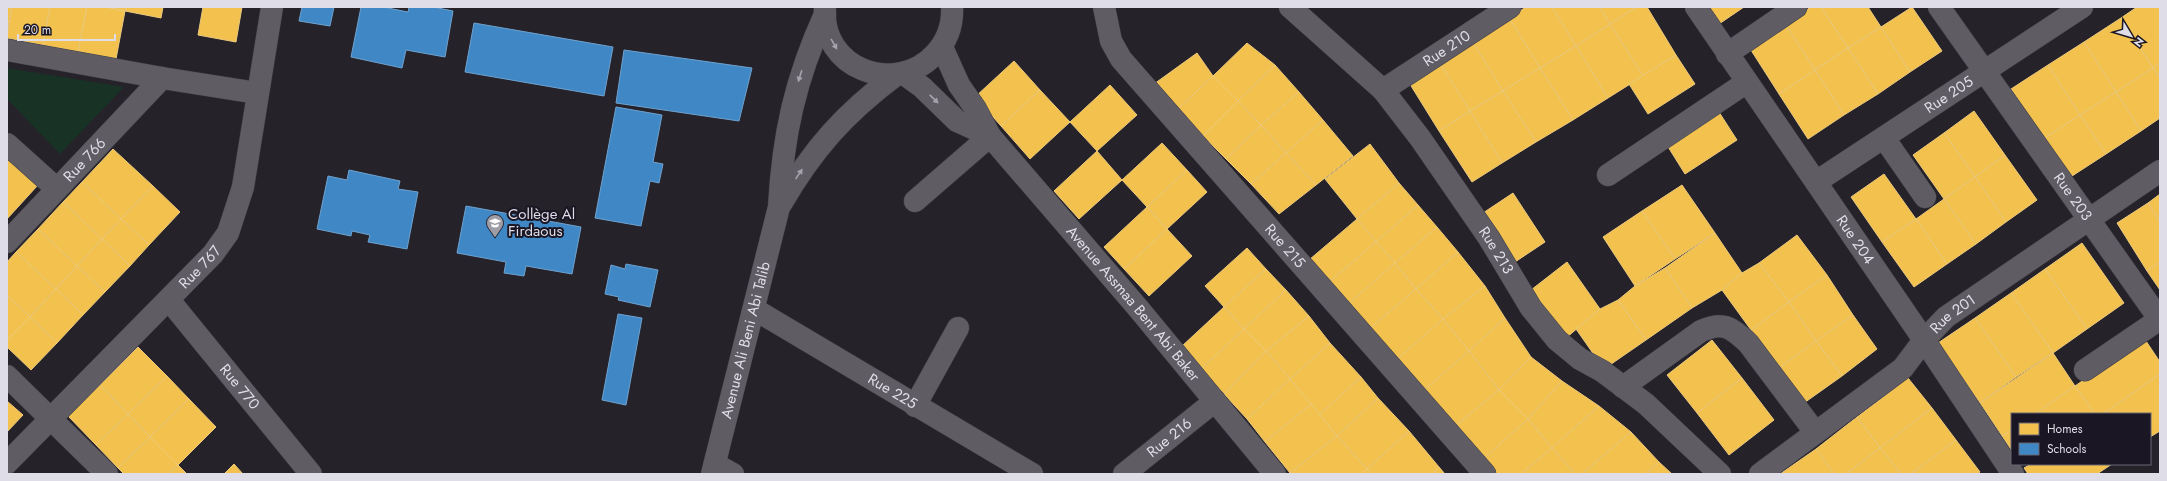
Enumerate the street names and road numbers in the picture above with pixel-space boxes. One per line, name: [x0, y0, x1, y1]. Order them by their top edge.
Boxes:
street label: Rue 210: [1418, 25, 1475, 72]
street label: Rue 205: [1920, 70, 1978, 119]
street label: Rue 766: [58, 133, 111, 187]
street label: Rue 203: [2048, 168, 2097, 225]
street label: Rue 204: [1831, 211, 1880, 269]
street label: Rue 215: [1259, 219, 1311, 273]
street label: Avenue Assmaa Bent Abi Baker: [1061, 221, 1206, 387]
street label: Rue 213: [1473, 222, 1519, 278]
street label: Rue 767: [174, 241, 227, 294]
street label: Avenue Ali Beni Abi Talib: [715, 259, 776, 421]
street label: Rue 201: [1925, 289, 1980, 339]
street label: Rue 770: [214, 359, 265, 414]
street label: Rue 225: [864, 368, 921, 414]
street label: Rue 216: [1142, 413, 1197, 463]

